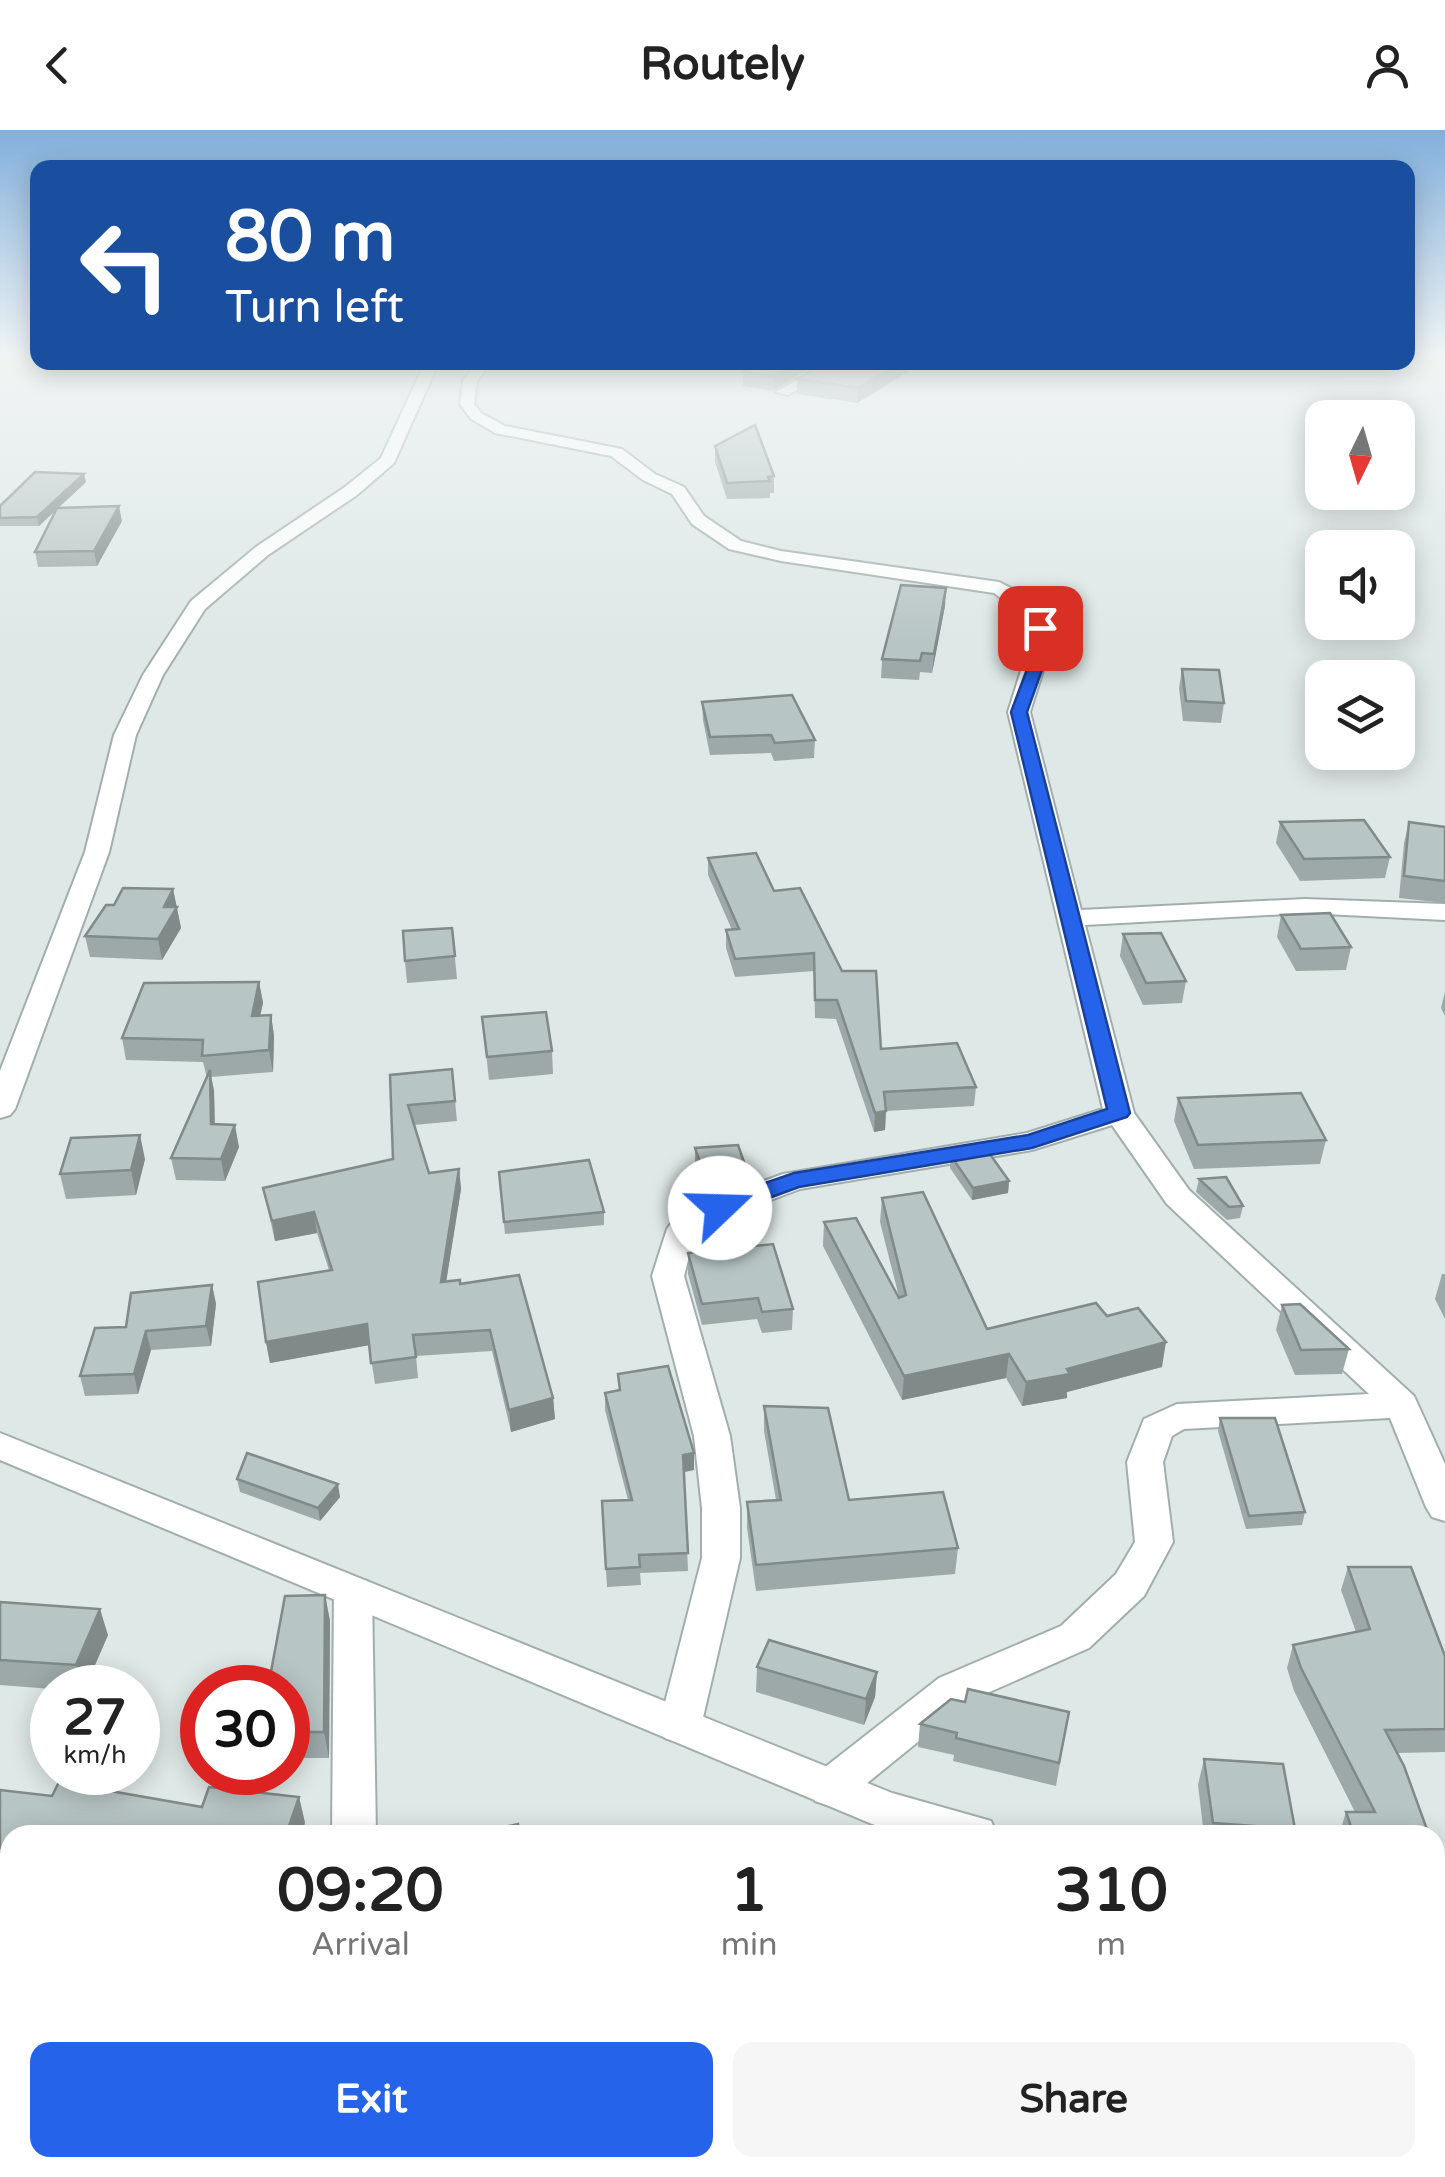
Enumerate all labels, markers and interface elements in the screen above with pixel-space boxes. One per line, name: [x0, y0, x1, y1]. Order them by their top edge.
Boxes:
icon: back: [30, 38, 85, 93]
text: Routely: [640, 38, 805, 92]
icon: person: [1360, 38, 1415, 93]
text: 80 m: [225, 196, 395, 280]
icon: left: [60, 200, 190, 330]
text: Turn left: [225, 281, 404, 335]
north arrow: [1305, 400, 1415, 510]
map controls: [1305, 400, 1415, 770]
button: sound: [1305, 530, 1415, 640]
pin: [998, 586, 1083, 671]
icon: arrive: [1013, 601, 1068, 656]
button: layers: [1305, 660, 1415, 770]
position arrow: [668, 1156, 772, 1260]
speed limit sign: 30: [180, 1665, 310, 1795]
text: 27: [64, 1688, 126, 1748]
text: km/h: [64, 1740, 126, 1770]
text: 09:20: [277, 1855, 444, 1927]
text: 1: [730, 1855, 768, 1927]
text: 310: [1055, 1855, 1168, 1927]
text: Arrival: [311, 1926, 410, 1964]
text: min: [721, 1926, 778, 1964]
text: m: [1097, 1926, 1126, 1964]
button: Exit: [30, 2042, 713, 2157]
button: Share: [733, 2042, 1415, 2157]

